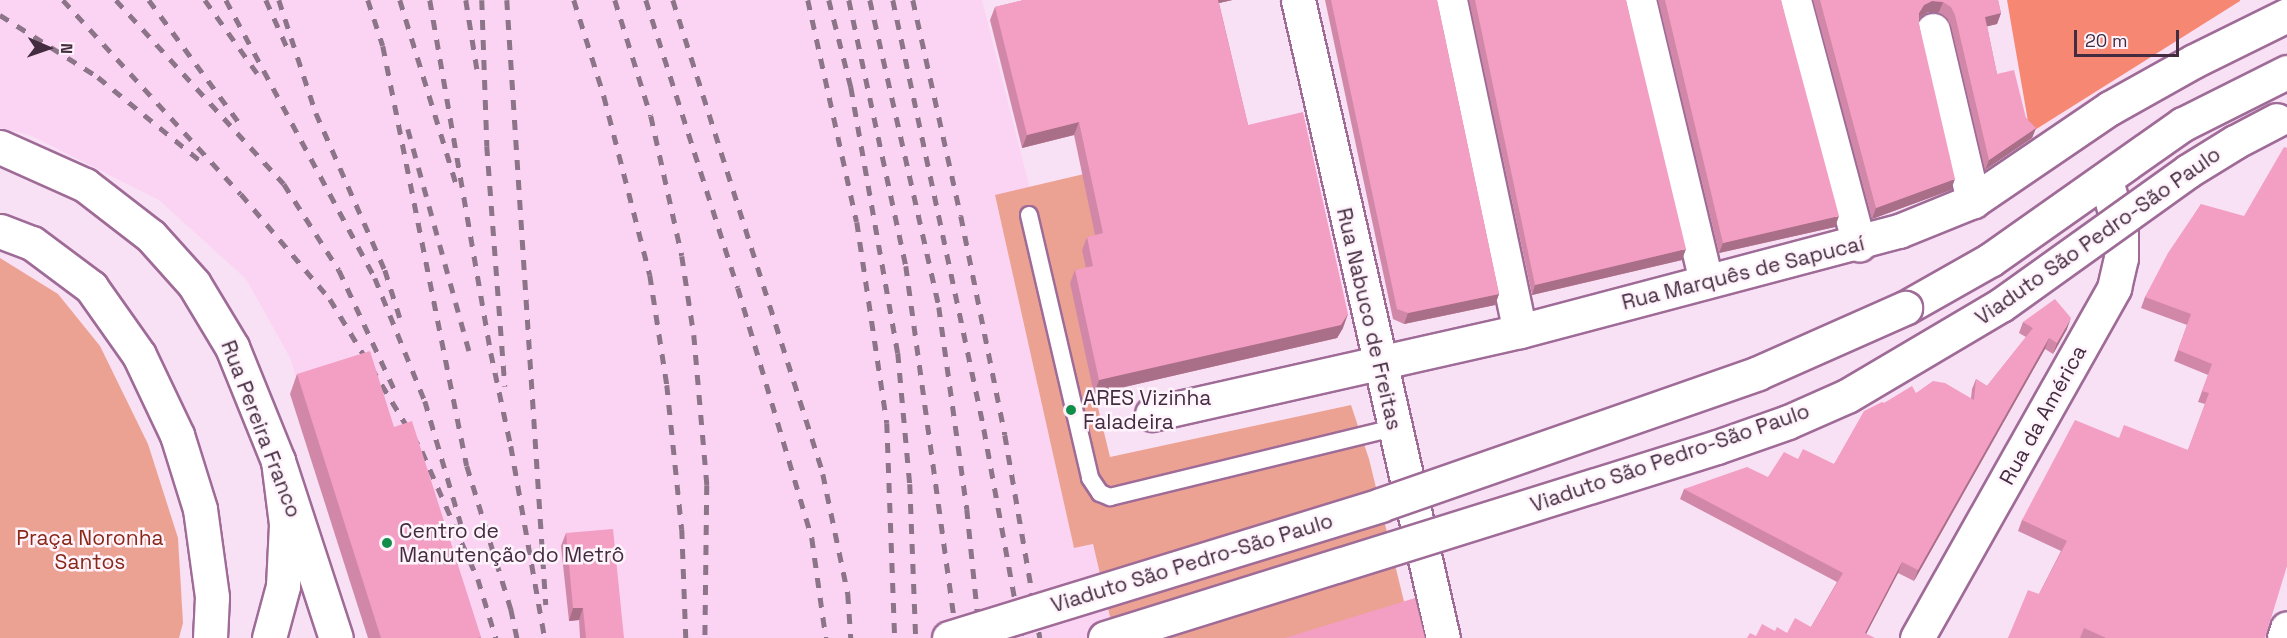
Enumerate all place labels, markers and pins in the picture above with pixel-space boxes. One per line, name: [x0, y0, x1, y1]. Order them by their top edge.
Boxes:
place label: ARES Vizinha Faladeira: [1083, 385, 1212, 435]
marker: ARES Vizinha Faladeira: [1064, 403, 1078, 417]
place label: Centro de Manutenção do Metrô: [399, 518, 624, 568]
marker: Centro de Manutenção do Metrô: [380, 536, 394, 550]

